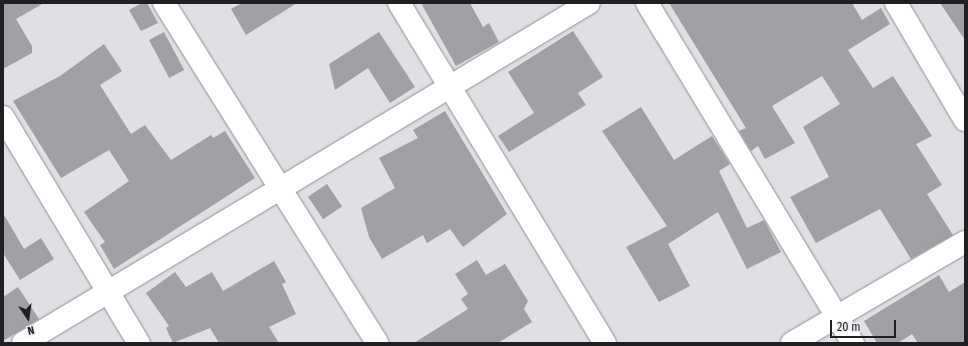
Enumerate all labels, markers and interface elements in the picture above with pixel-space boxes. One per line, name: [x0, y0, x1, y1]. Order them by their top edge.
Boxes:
north arrow: [8, 298, 48, 338]
scale bar: [832, 312, 898, 338]
text: 20 m: [837, 320, 861, 334]
text: N: [26, 323, 35, 337]

